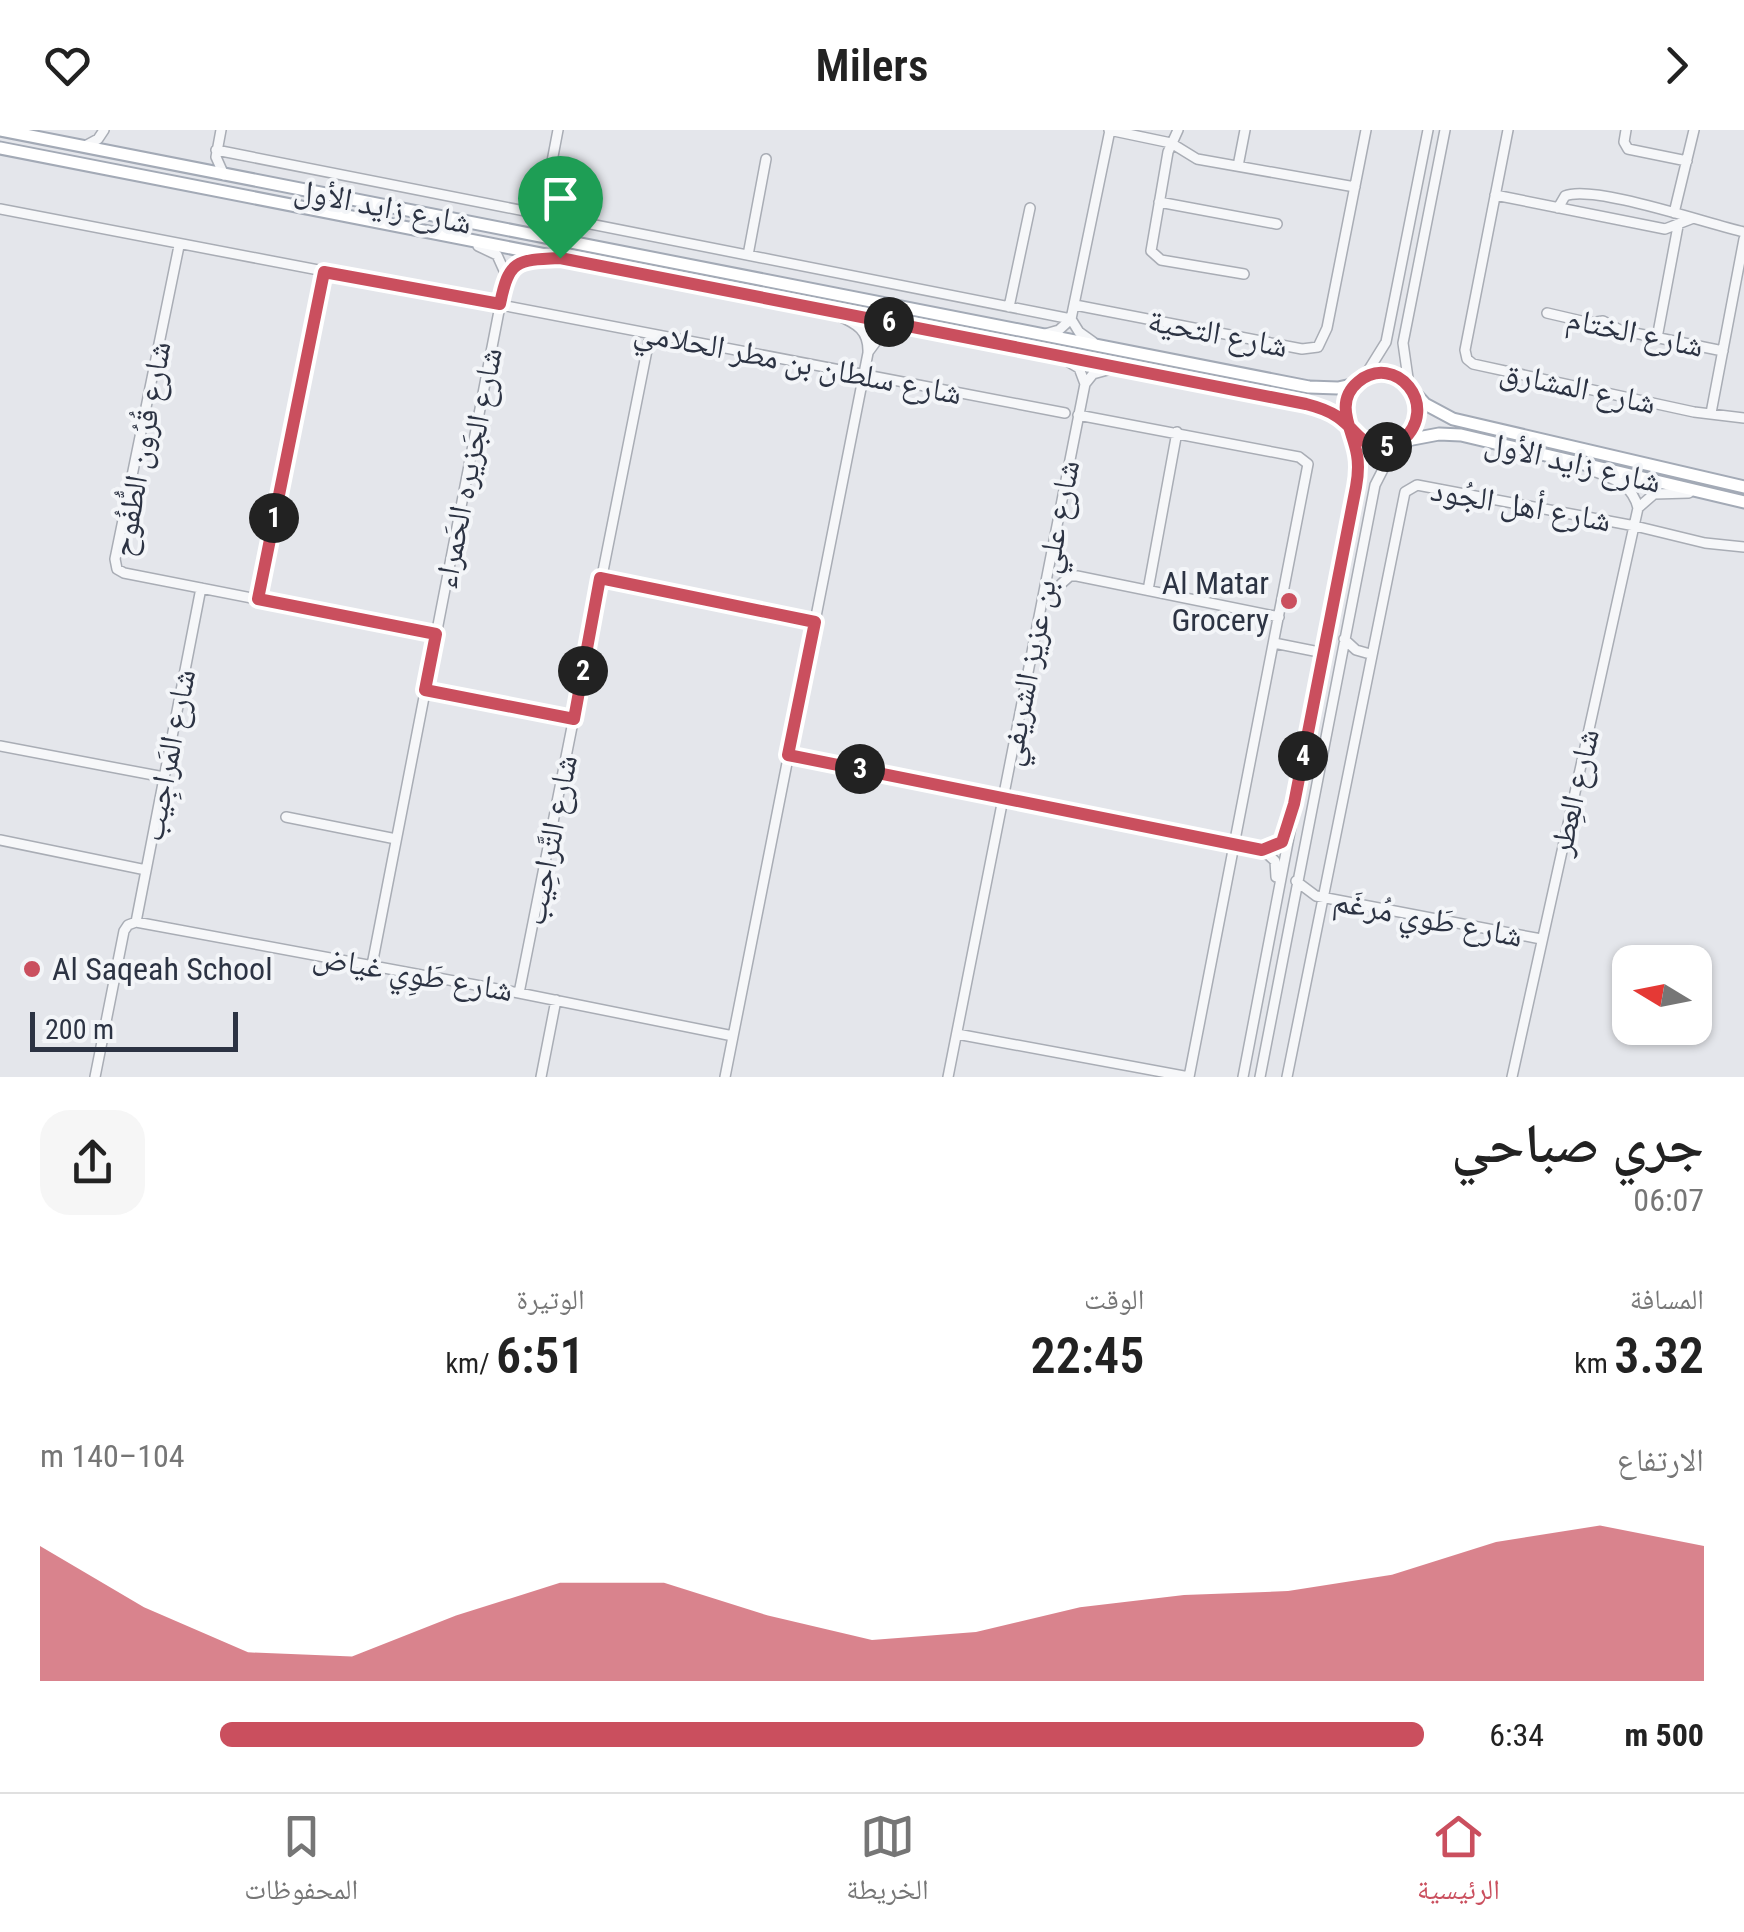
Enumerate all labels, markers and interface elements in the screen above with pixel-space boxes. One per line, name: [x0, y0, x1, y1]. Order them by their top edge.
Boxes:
icon: heart: [40, 38, 95, 93]
icon: forward: [1649, 38, 1704, 93]
text: Milers: [816, 39, 928, 92]
pin: [518, 156, 603, 259]
street label: شارع زايد الأول: [291, 170, 475, 243]
icon: arrive: [533, 171, 588, 226]
pin: 6: [864, 297, 914, 347]
street label: شارع الختام: [1563, 299, 1707, 367]
street label: شارع التحية: [1145, 301, 1291, 366]
text: 6: [882, 305, 896, 338]
street label: شارع سلطان بن مطر الحلامي: [630, 312, 965, 418]
street label: شارع قُرُون الطُّفُوح: [103, 338, 180, 560]
street label: شارع الجَزيره الحَمراء: [426, 344, 511, 592]
street label: شارع المشارق: [1496, 352, 1659, 423]
pin: 5: [1362, 422, 1412, 472]
street label: شارع زايد الأول: [1481, 423, 1665, 502]
text: 5: [1380, 430, 1394, 463]
street label: شارع علي بن عزيز الشريفي: [991, 457, 1093, 770]
street label: شارع أهل الجُود: [1428, 470, 1614, 541]
pin: 1: [249, 493, 299, 543]
text: 1: [267, 501, 281, 534]
place label: Al Matar Grocery: [1162, 564, 1269, 639]
marker: Al Matar Grocery: [1278, 590, 1300, 612]
pin: 2: [558, 646, 608, 696]
text: 2: [576, 654, 590, 687]
street label: شارع المَراجِيب: [133, 666, 207, 845]
street label: شارع العِطر: [1541, 725, 1608, 860]
pin: 4: [1278, 731, 1328, 781]
text: 4: [1296, 739, 1310, 772]
pin: 3: [835, 744, 885, 794]
street label: شارع التَّراحِيب: [515, 752, 586, 929]
text: 3: [853, 752, 867, 785]
street label: شارع طَوي مُرغَم: [1329, 881, 1526, 961]
street label: شارع طَوِي غياض: [309, 937, 516, 1015]
north arrow: [1612, 945, 1712, 1045]
map controls: [1612, 945, 1712, 1045]
place label: Al Saqeah School: [52, 950, 273, 988]
marker: Al Saqeah School: [21, 958, 43, 980]
scale bar: [30, 1007, 238, 1051]
text: 200 m: [45, 1013, 114, 1046]
button: share: [40, 1110, 145, 1215]
text: جري صباحي: [1451, 1111, 1704, 1175]
text: 06:07: [1633, 1181, 1704, 1219]
text: الوتيرة: [517, 1283, 585, 1316]
text: الوقت: [1084, 1283, 1144, 1316]
text: المسافة: [1630, 1283, 1704, 1316]
text: 6:51: [496, 1327, 585, 1385]
text: 22:45: [1031, 1327, 1144, 1385]
text: 3.32: [1614, 1327, 1704, 1385]
text: /km: [445, 1347, 496, 1380]
text: km: [1574, 1347, 1614, 1380]
text: 104–140 m: [40, 1437, 185, 1475]
text: الارتفاع: [1617, 1441, 1704, 1479]
text: 6:34: [1489, 1716, 1544, 1754]
text: 500 m: [1624, 1716, 1704, 1754]
tab: المحفوظات: [244, 1809, 358, 1917]
tab: الخريطة: [846, 1809, 929, 1917]
tab: الرئيسية: [1417, 1809, 1500, 1917]

